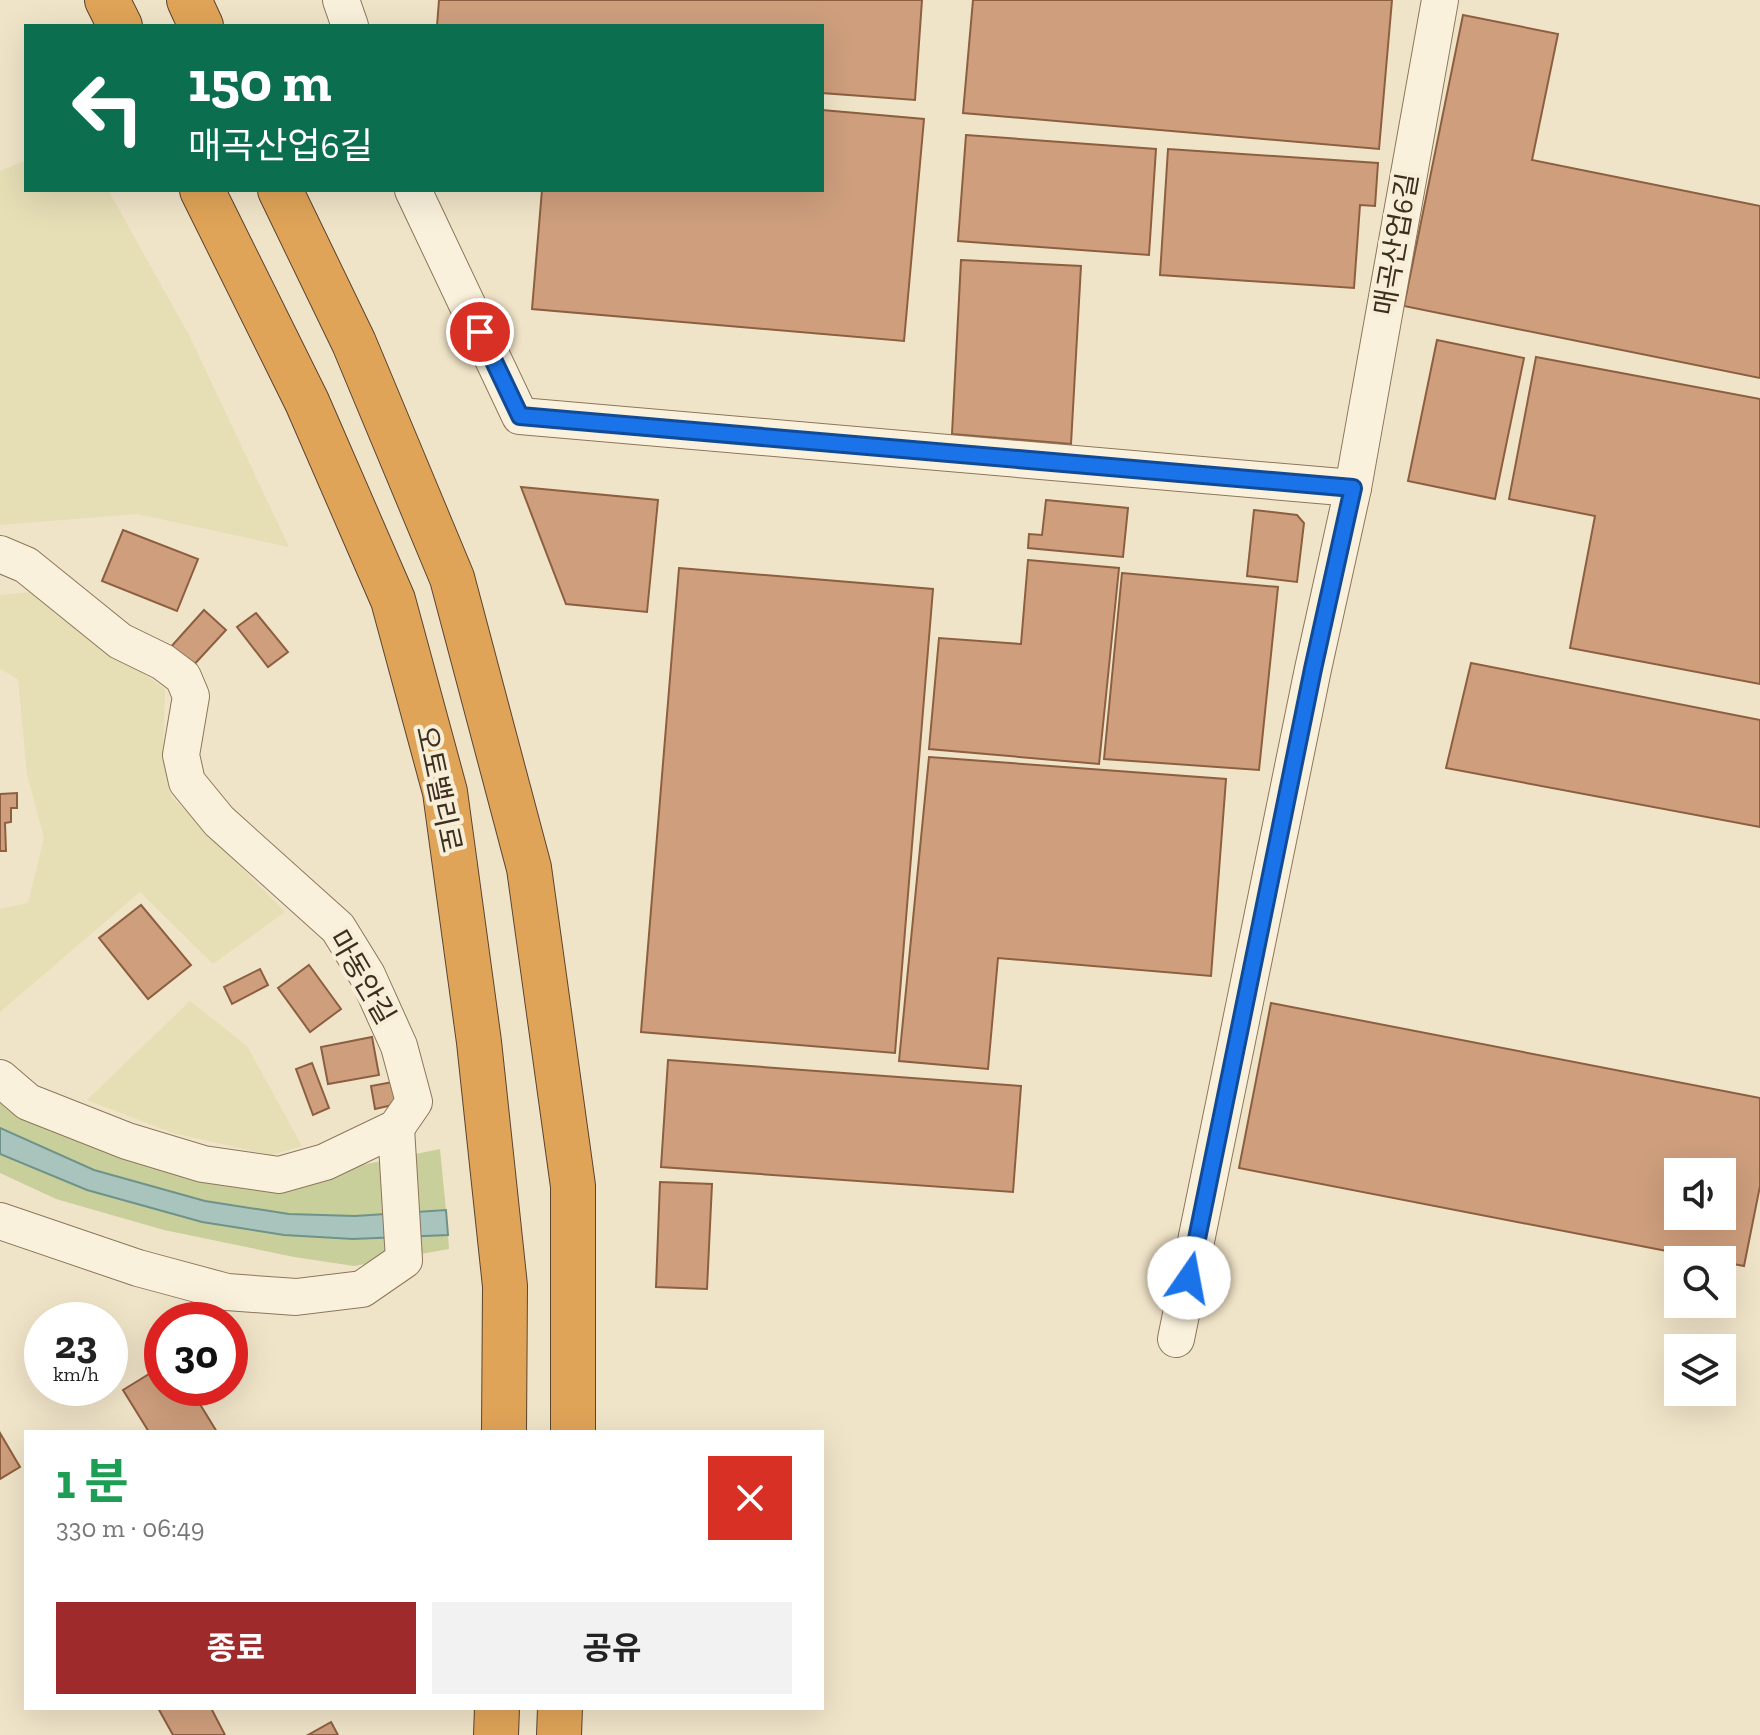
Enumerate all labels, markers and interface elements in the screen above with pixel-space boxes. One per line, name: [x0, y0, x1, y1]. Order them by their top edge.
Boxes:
text: 150 m: [188, 48, 332, 115]
icon: left: [56, 56, 160, 160]
text: 매곡산업6길: [188, 124, 373, 167]
street label: 매곡산업6길: [1367, 170, 1425, 318]
pin: [446, 298, 514, 366]
icon: arrive: [458, 310, 502, 354]
street label: 오토밸리로: [409, 723, 469, 855]
street label: 마동안길: [322, 924, 402, 1030]
map controls: [1664, 1158, 1736, 1406]
button: sound: [1664, 1158, 1736, 1230]
position arrow: [1147, 1236, 1231, 1320]
button: search: [1664, 1246, 1736, 1318]
speed limit sign: 30: [144, 1302, 248, 1406]
text: 23: [55, 1320, 97, 1368]
button: layers: [1664, 1334, 1736, 1406]
text: km/h: [53, 1362, 99, 1386]
text: 1 분: [56, 1453, 129, 1510]
button: close: [708, 1456, 792, 1540]
text: 330 m · 06:49: [56, 1512, 205, 1544]
button: 종료: [56, 1602, 416, 1694]
button: 공유: [432, 1602, 792, 1694]

